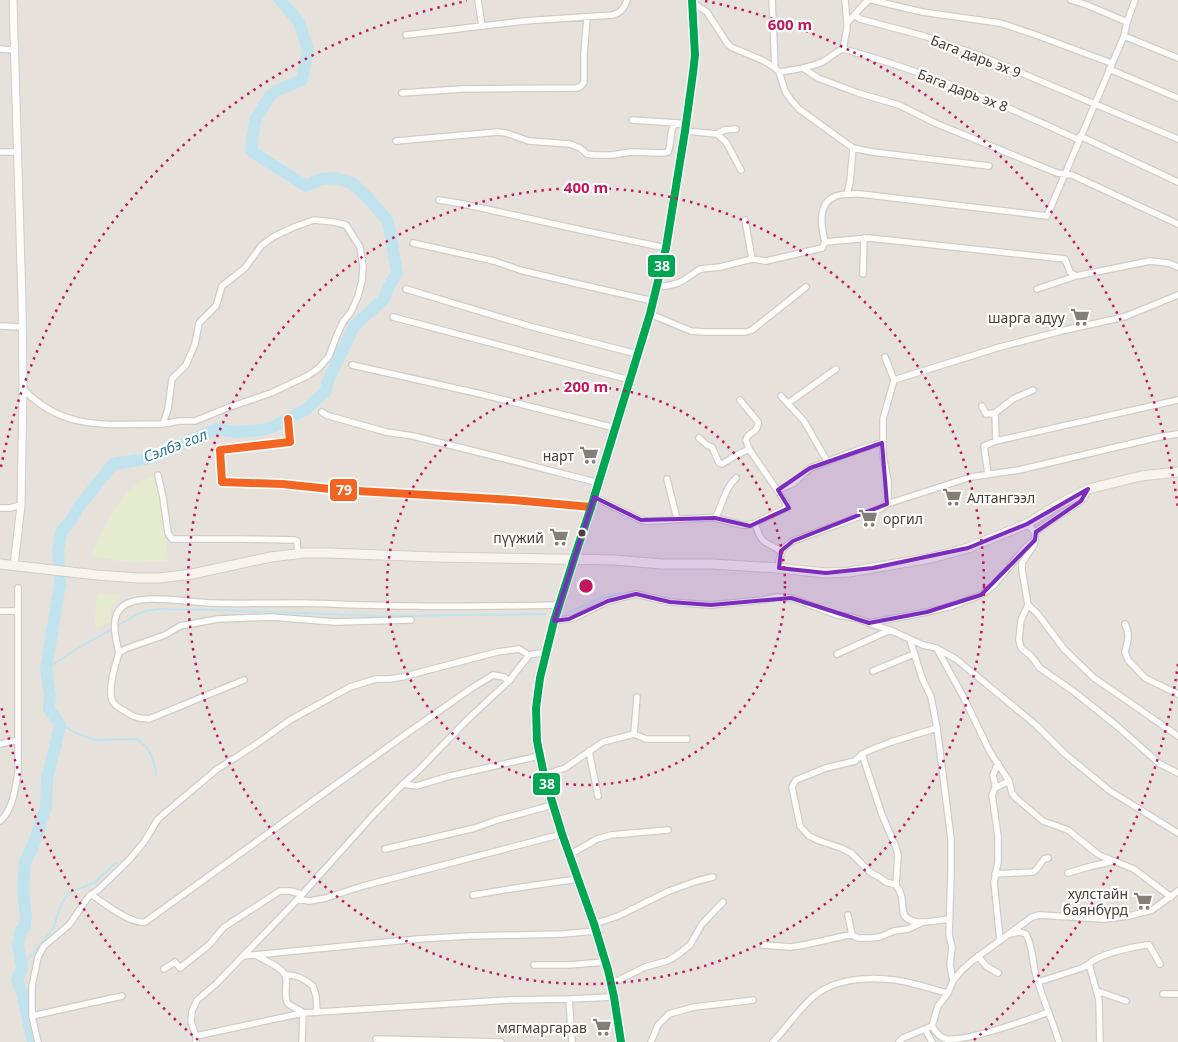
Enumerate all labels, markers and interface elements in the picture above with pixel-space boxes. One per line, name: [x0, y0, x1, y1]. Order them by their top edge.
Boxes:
text: 600 m: [768, 14, 812, 34]
street label: Бага дарь эх 9: [928, 30, 1024, 82]
street label: Бага дарь эх 8: [915, 64, 1011, 116]
text: 400 m: [564, 177, 608, 197]
line badge: 38: [647, 254, 676, 278]
text: 38: [654, 256, 670, 275]
supermarket icon: шарга адуу: [1069, 306, 1091, 328]
place label: шарга адуу: [988, 308, 1066, 327]
text: 200 m: [564, 376, 608, 396]
water label: Сэлбэ гол: [140, 423, 210, 466]
supermarket icon: нарт: [578, 444, 600, 466]
place label: нарт: [543, 446, 574, 465]
line badge: 79: [329, 478, 358, 502]
text: 79: [336, 480, 352, 499]
supermarket icon: Алтангээл: [941, 486, 963, 508]
place label: Алтангээл: [967, 488, 1035, 507]
supermarket icon: оргил: [857, 507, 879, 529]
place label: оргил: [883, 509, 923, 528]
supermarket icon: пүүжий: [548, 526, 570, 548]
place label: пүүжий: [493, 528, 544, 547]
unlabelled marker: [577, 528, 587, 538]
centre of rings: [577, 577, 595, 595]
line badge: 38: [532, 772, 561, 796]
text: 38: [539, 774, 555, 793]
place label: хулстайн баянбүрд: [1063, 884, 1129, 919]
supermarket icon: хулстайн баянбүрд: [1132, 890, 1154, 912]
supermarket icon: мягмаргарав: [591, 1016, 613, 1038]
place label: мягмаргарав: [497, 1018, 587, 1037]

